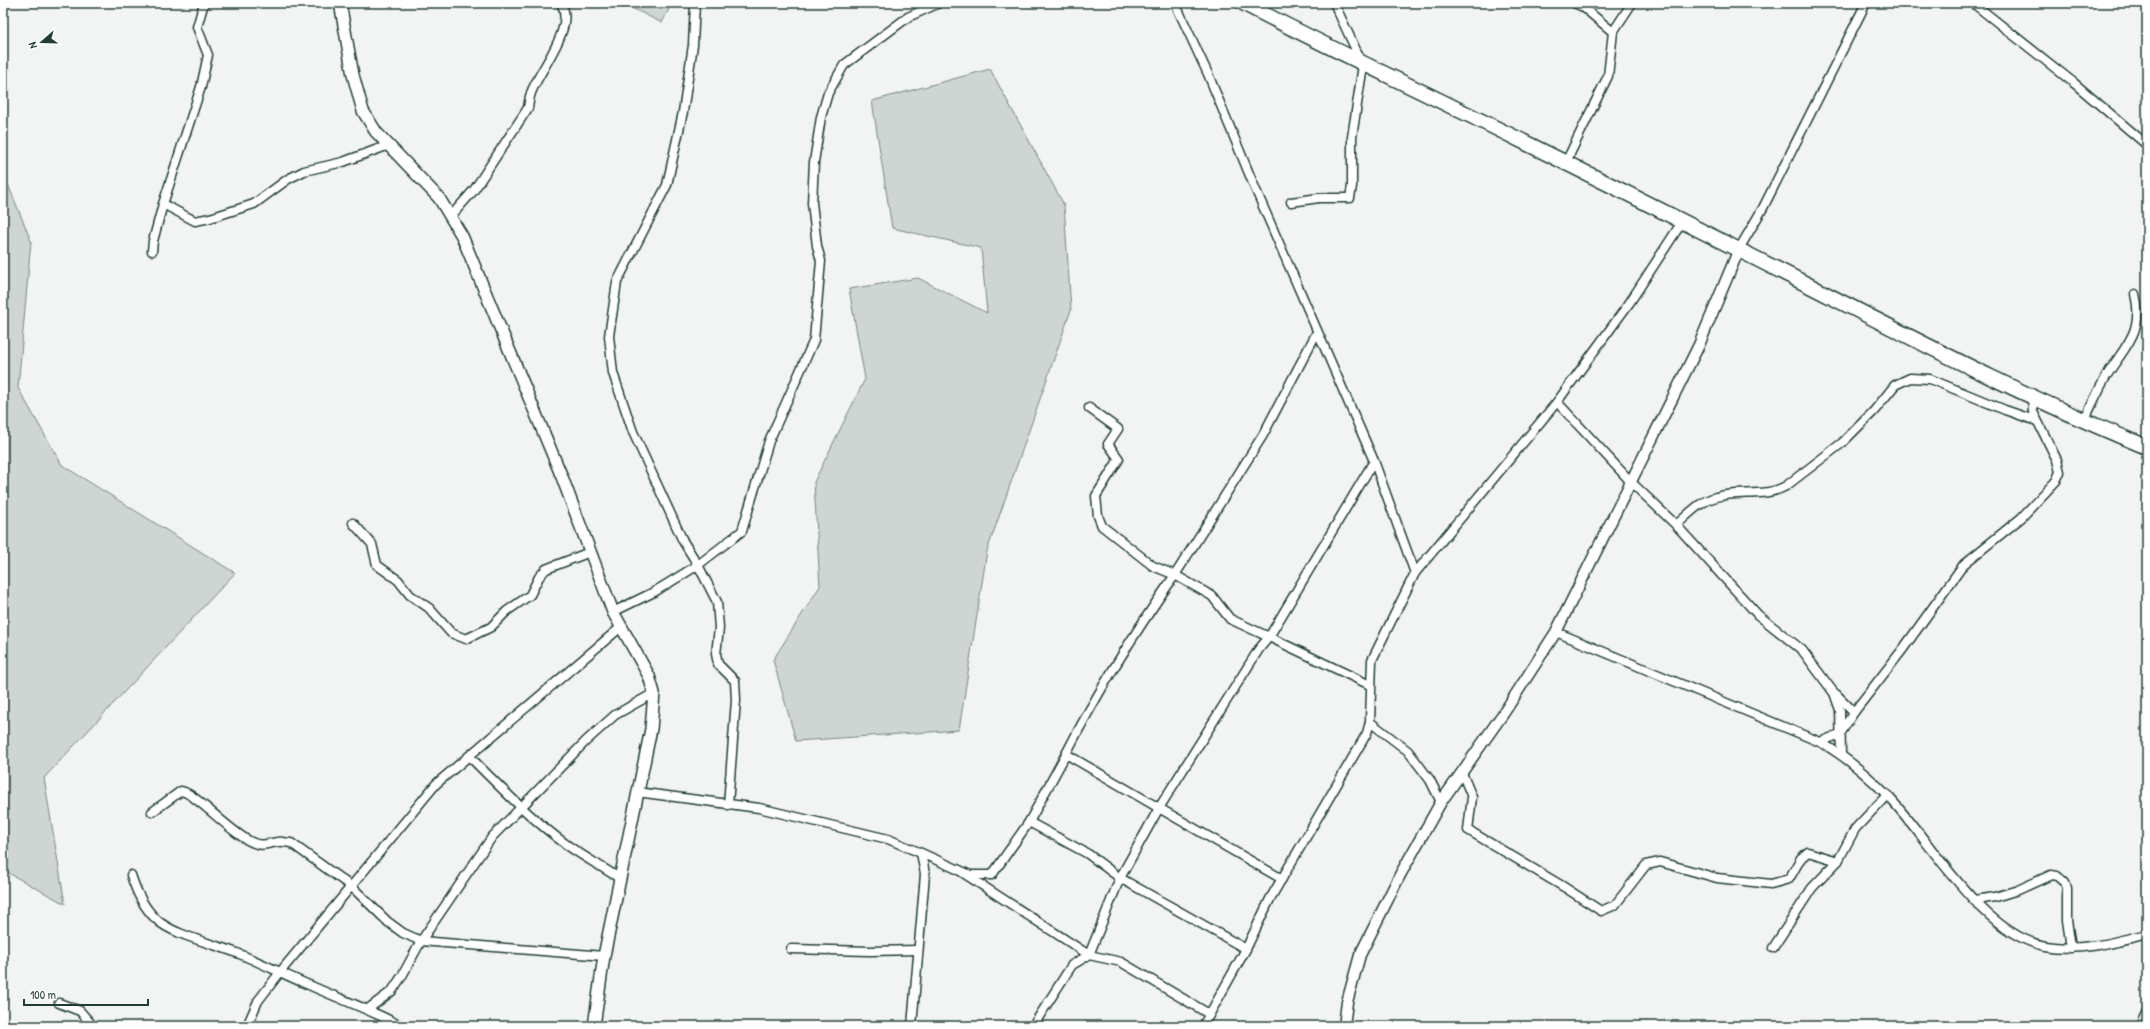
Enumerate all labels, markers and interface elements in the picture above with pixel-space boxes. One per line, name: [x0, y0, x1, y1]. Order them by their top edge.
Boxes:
north arrow: [22, 22, 62, 62]
text: N: [25, 40, 40, 51]
scale bar: [24, 981, 148, 1007]
text: 100 m: [30, 986, 56, 1003]

